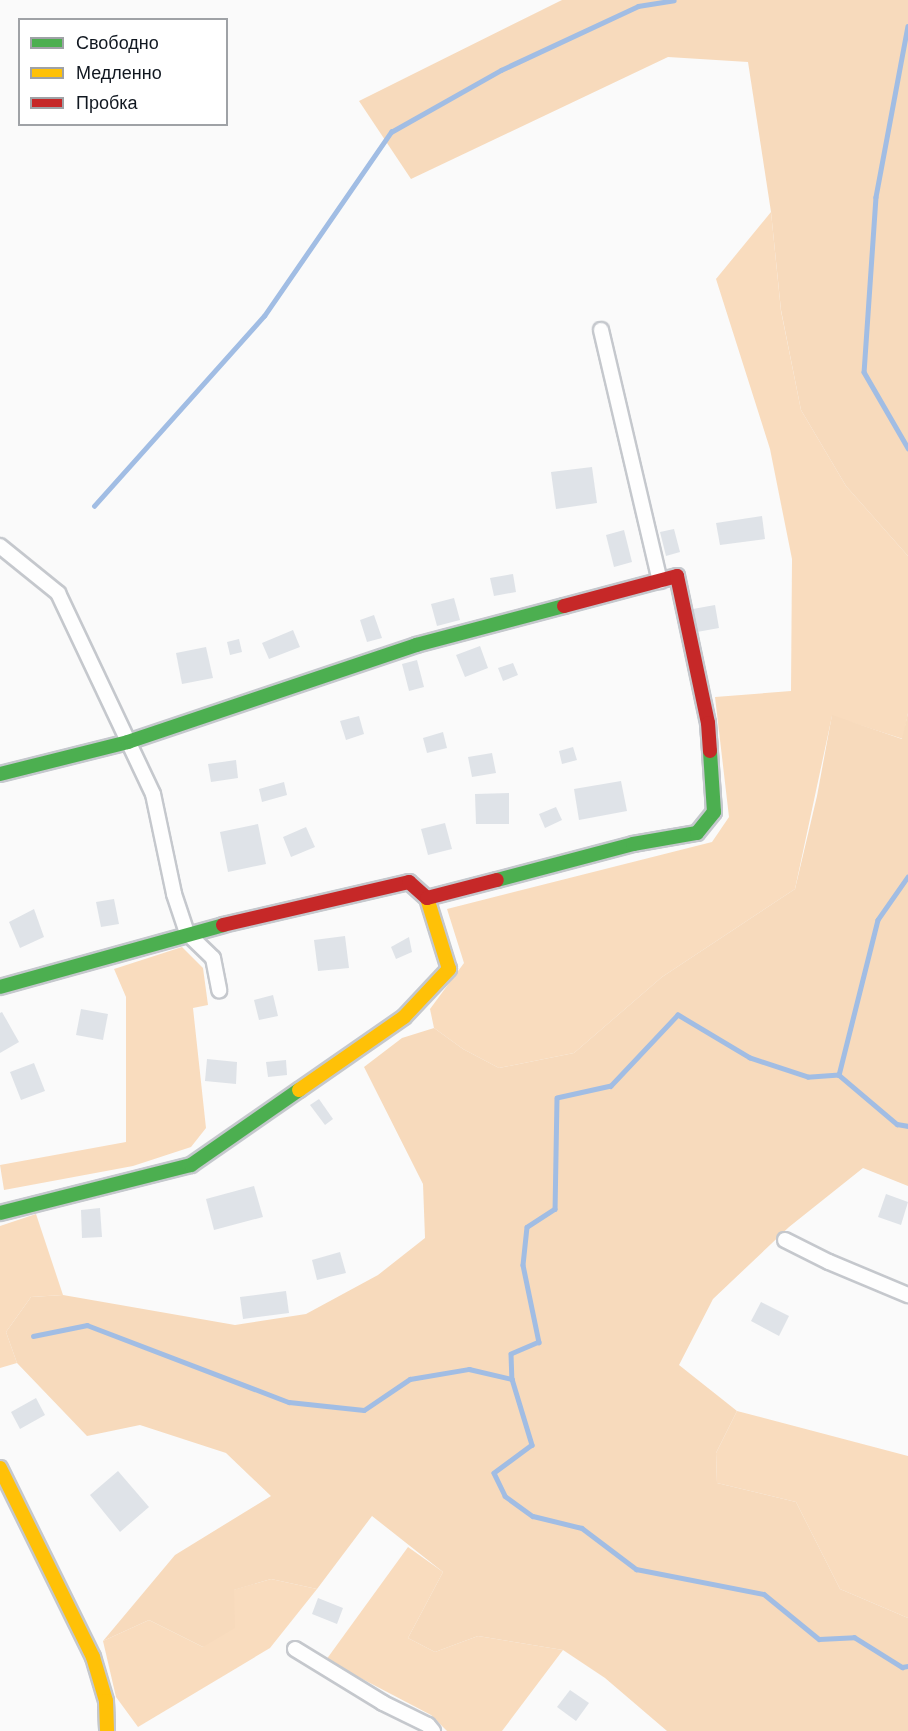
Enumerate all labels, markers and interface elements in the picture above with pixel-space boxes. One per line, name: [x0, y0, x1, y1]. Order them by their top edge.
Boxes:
legend: [18, 18, 228, 126]
text: Свободно: [76, 31, 159, 55]
text: Медленно: [76, 61, 162, 85]
text: Пробка: [76, 91, 138, 115]

